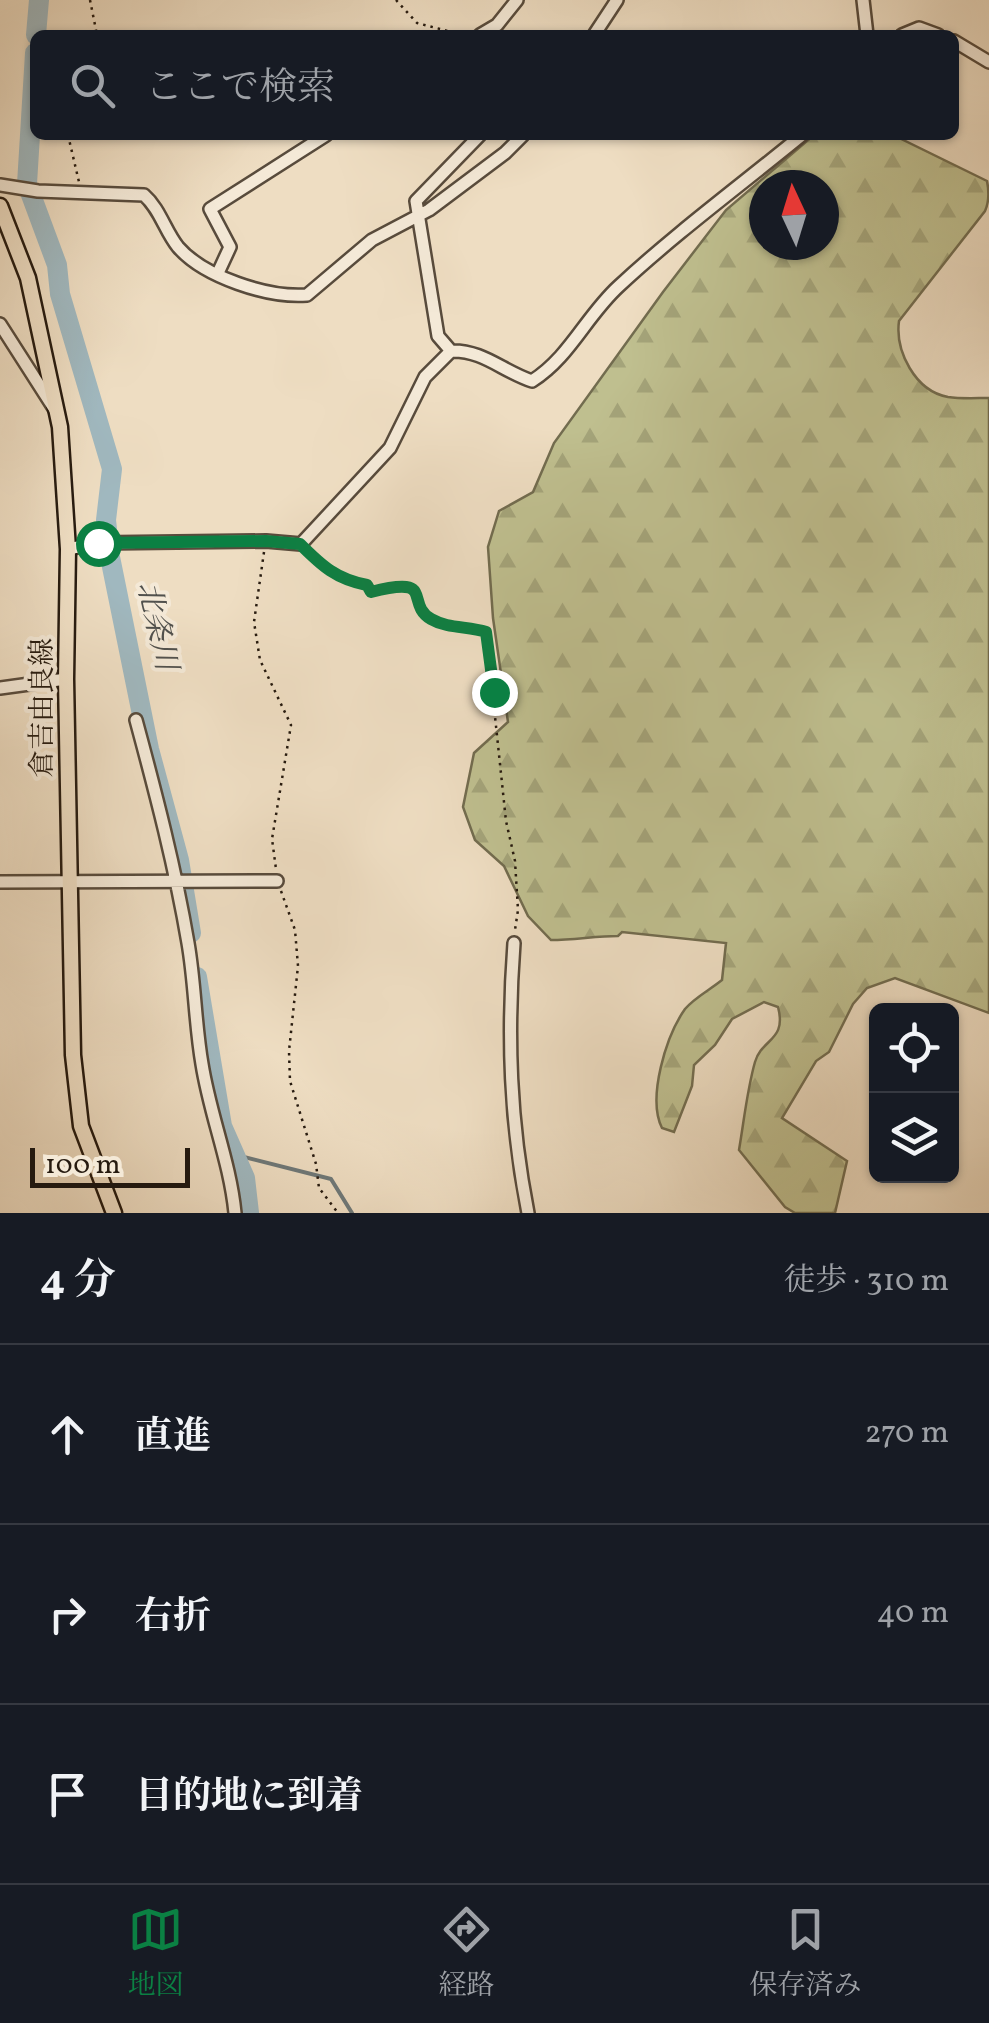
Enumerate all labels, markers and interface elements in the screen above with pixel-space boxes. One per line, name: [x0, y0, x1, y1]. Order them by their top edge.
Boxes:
search box: [30, 30, 959, 140]
icon: search: [65, 58, 120, 113]
text: ここで検索: [145, 63, 335, 116]
north arrow: [749, 170, 839, 260]
route start: [76, 521, 122, 567]
water label: 北条川: [125, 577, 187, 677]
street label: 倉吉由良線: [24, 638, 63, 778]
route end: [472, 670, 518, 716]
map controls: [869, 1003, 959, 1183]
button: locate: [869, 1003, 959, 1093]
button: layers: [869, 1093, 959, 1183]
scale bar: [30, 1143, 190, 1188]
text: 100 m: [45, 1146, 120, 1185]
text: 4 分: [40, 1253, 116, 1312]
text: 徒歩 · 310 m: [783, 1260, 949, 1304]
icon: ahead: [40, 1407, 95, 1462]
text: 直進: [135, 1412, 211, 1465]
text: 270 m: [864, 1412, 949, 1456]
icon: right: [40, 1587, 95, 1642]
text: 右折: [135, 1592, 211, 1645]
text: 40 m: [877, 1592, 949, 1636]
icon: arrive: [40, 1767, 95, 1822]
text: 目的地に到着: [135, 1772, 363, 1825]
tab: 地図: [127, 1902, 184, 2006]
tab: 経路: [438, 1902, 495, 2006]
tab: 保存済み: [749, 1902, 862, 2006]

